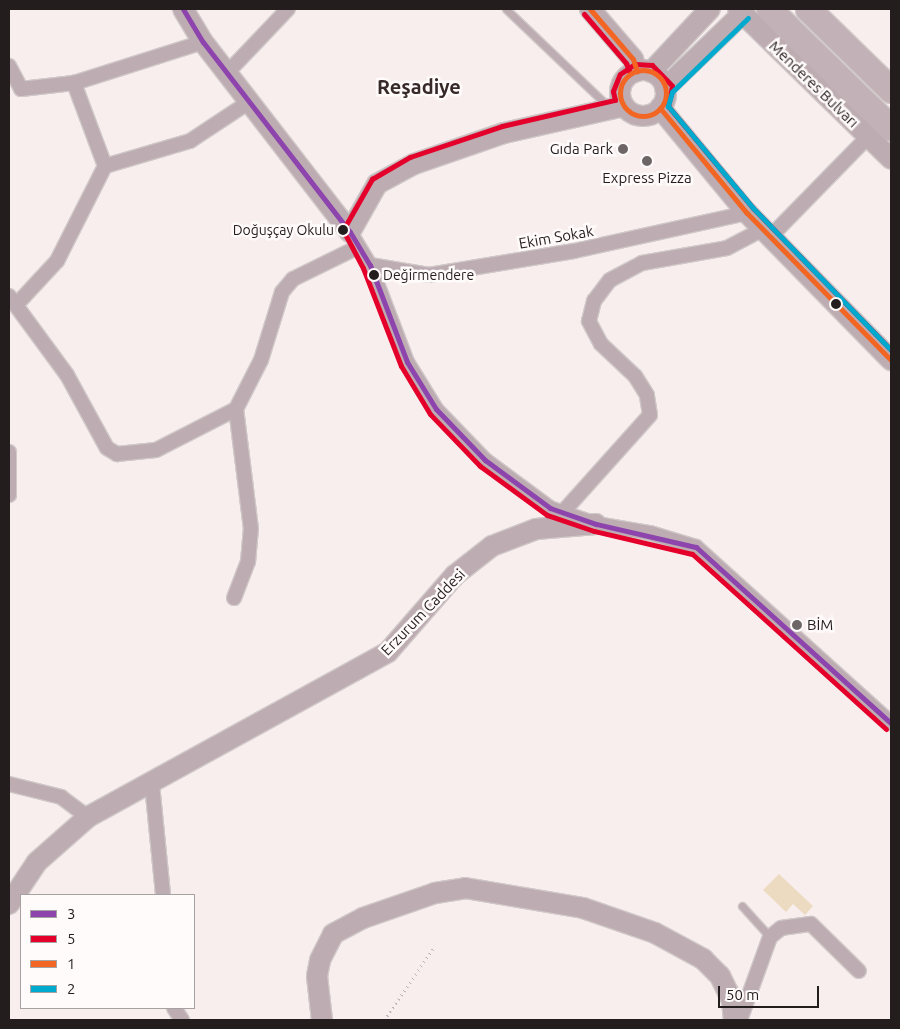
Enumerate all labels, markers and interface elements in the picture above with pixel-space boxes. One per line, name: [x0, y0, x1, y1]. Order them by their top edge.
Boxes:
street label: Menderes Bulvarı: [766, 37, 862, 131]
district label: Reşadiye: [377, 74, 461, 98]
place label: Gıda Park: [550, 140, 613, 158]
marker: Gıda Park: [617, 143, 629, 155]
marker: Express Pizza: [641, 155, 653, 167]
place label: Express Pizza: [602, 169, 692, 187]
place label: Doğuşçay Okulu: [233, 222, 334, 238]
street label: Ekim Sokak: [517, 222, 595, 252]
marker: Doğuşçay Okulu: [338, 225, 348, 235]
place label: Değirmendere: [383, 267, 474, 283]
marker: Değirmendere: [369, 270, 379, 280]
unlabelled marker: [831, 299, 841, 309]
street label: Erzurum Caddesi: [377, 565, 469, 659]
place label: BİM: [807, 616, 833, 634]
marker: BİM: [791, 619, 803, 631]
legend: [20, 894, 195, 1009]
text: 3: [67, 905, 75, 922]
text: 5: [67, 930, 75, 947]
text: 1: [67, 955, 75, 972]
scale bar: [720, 976, 821, 1008]
text: 2: [67, 980, 75, 997]
text: 50 m: [726, 986, 759, 1003]

